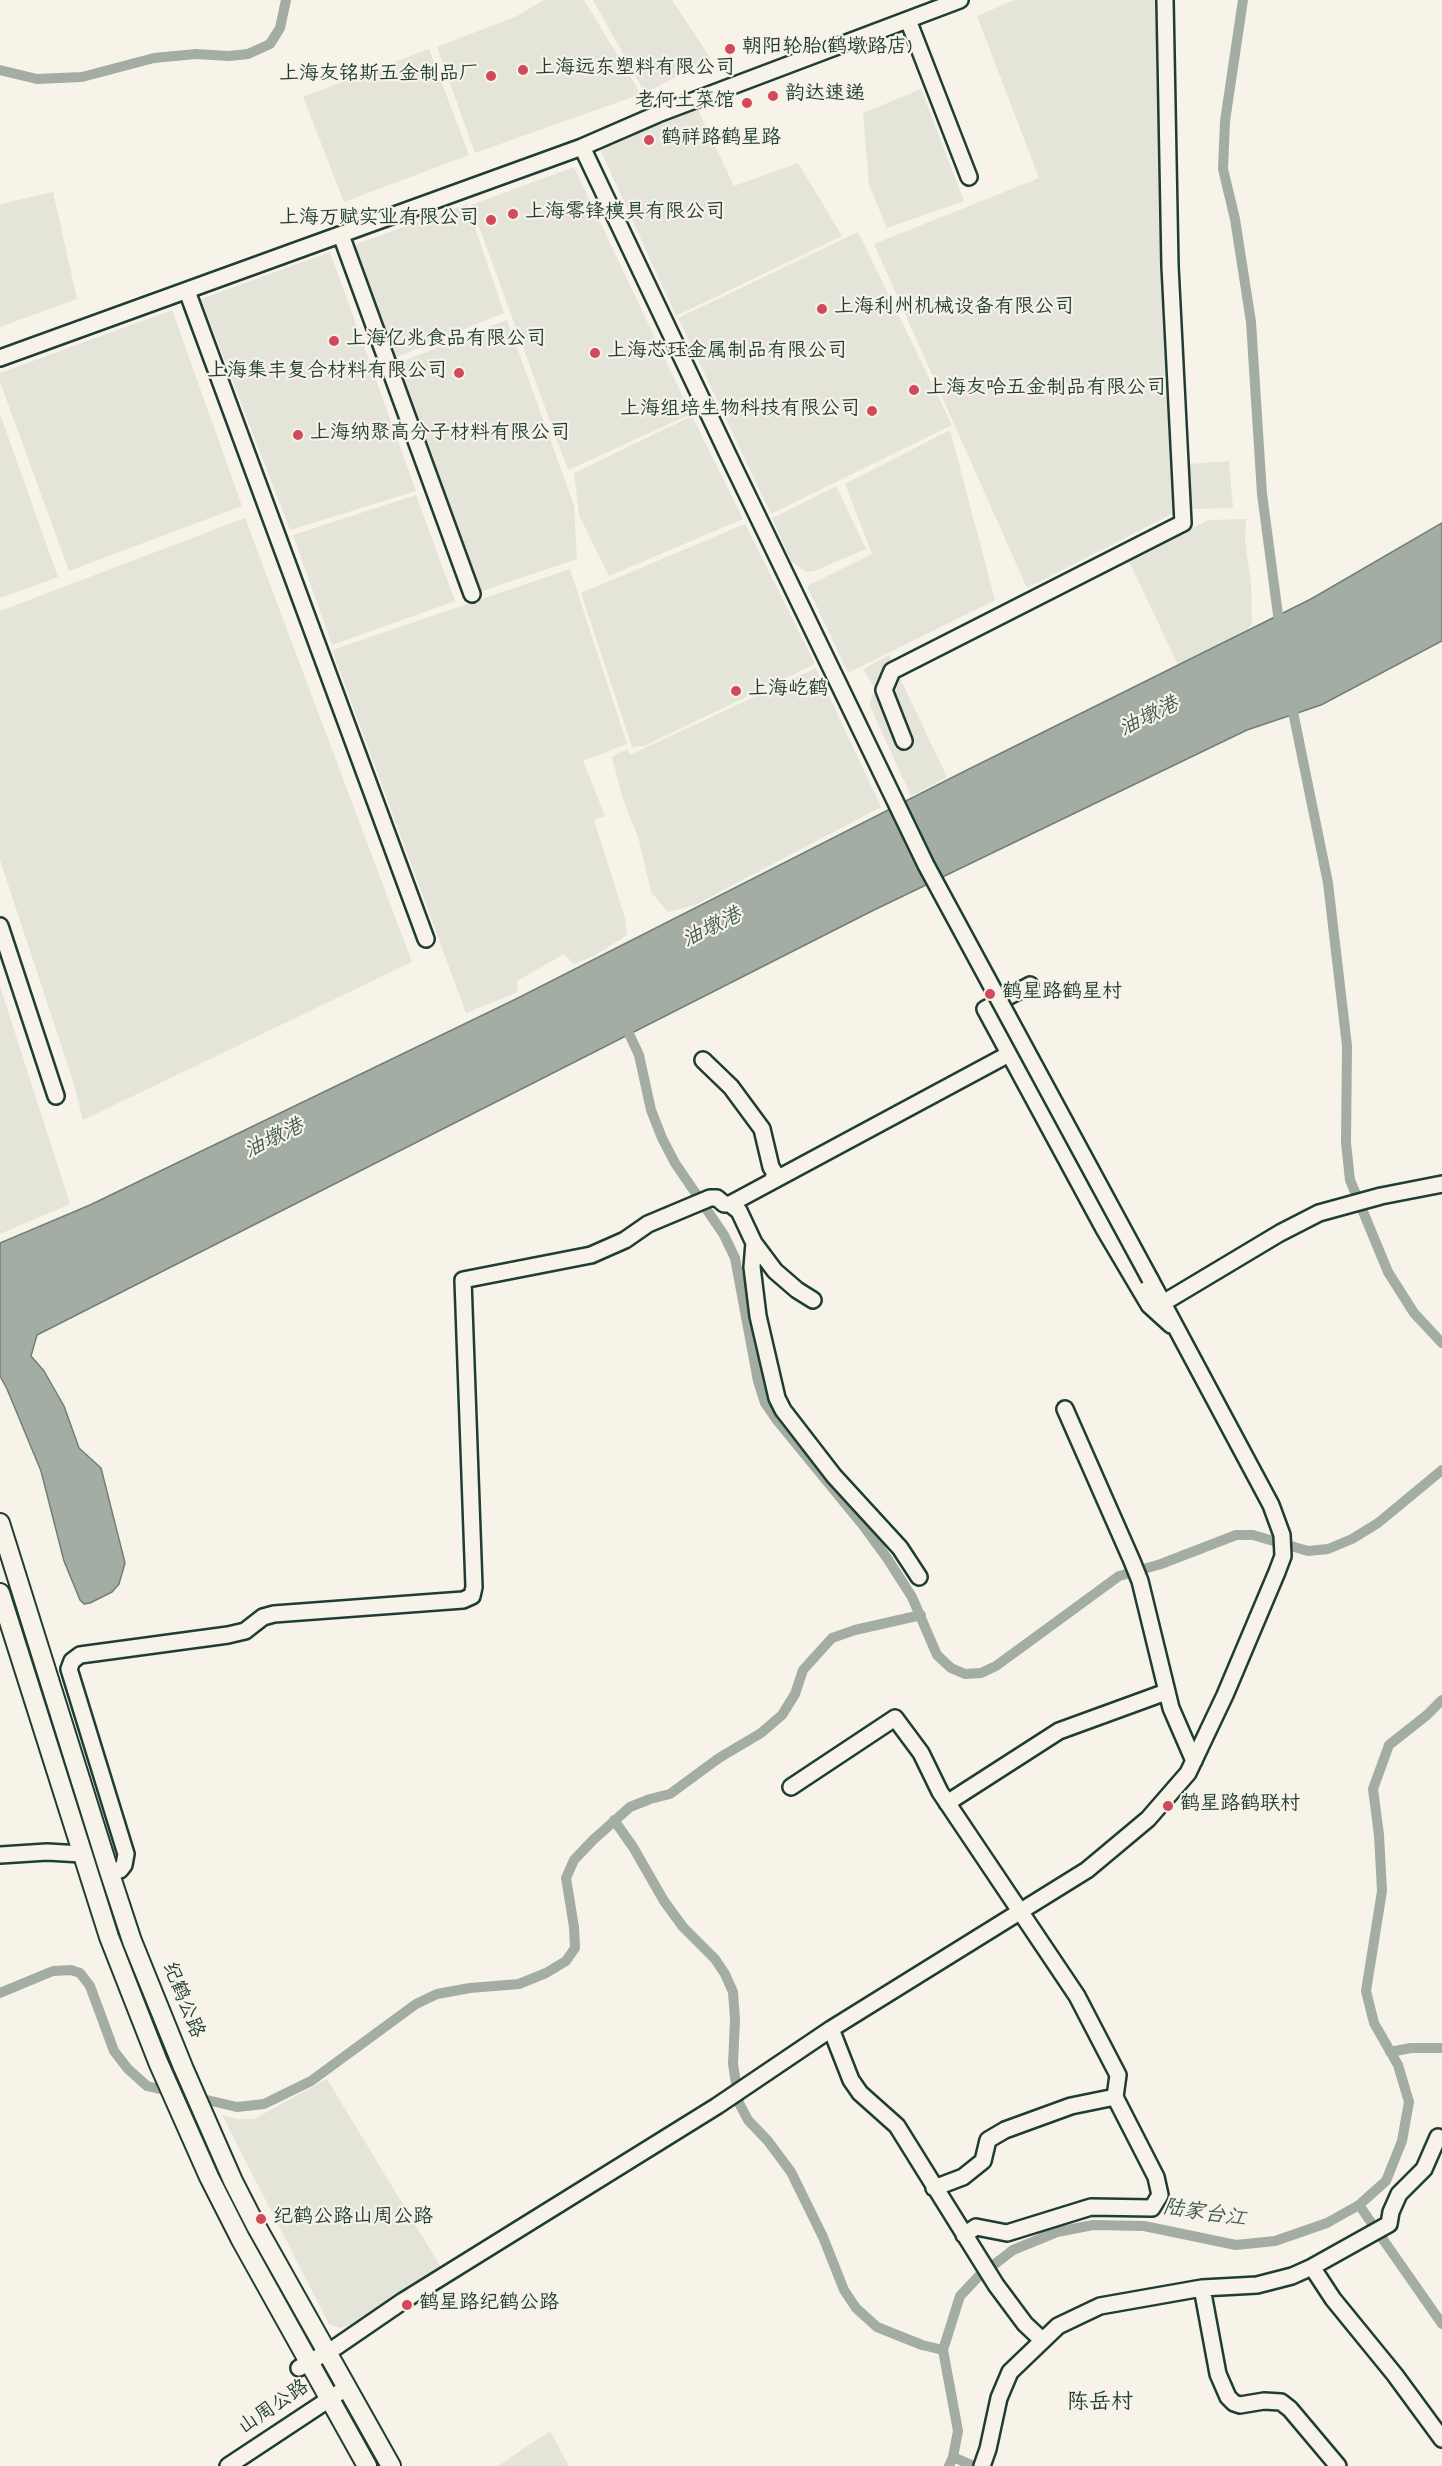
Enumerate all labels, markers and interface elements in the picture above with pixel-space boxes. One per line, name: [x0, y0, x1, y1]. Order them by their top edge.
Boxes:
place label: 朝阳轮胎(鹤墩路店): [742, 37, 912, 61]
marker: 朝阳轮胎(鹤墩路店): [723, 42, 737, 56]
place label: 上海远东塑料有限公司: [535, 58, 735, 82]
marker: 上海远东塑料有限公司: [516, 63, 530, 77]
place label: 上海友铭斯五金制品厂: [279, 64, 479, 88]
marker: 上海友铭斯五金制品厂: [484, 69, 498, 83]
place label: 韵达速递: [785, 84, 865, 108]
marker: 韵达速递: [766, 89, 780, 103]
place label: 老何土菜馆: [635, 91, 735, 115]
marker: 老何土菜馆: [740, 96, 754, 110]
place label: 鹤祥路鹤星路: [661, 128, 781, 152]
marker: 鹤祥路鹤星路: [642, 133, 656, 147]
place label: 上海零锋模具有限公司: [525, 202, 725, 226]
marker: 上海零锋模具有限公司: [506, 207, 520, 221]
place label: 上海万赋实业有限公司: [279, 208, 479, 232]
marker: 上海万赋实业有限公司: [484, 213, 498, 227]
place label: 上海利州机械设备有限公司: [834, 297, 1074, 321]
marker: 上海利州机械设备有限公司: [815, 302, 829, 316]
place label: 上海亿兆食品有限公司: [346, 329, 546, 353]
marker: 上海亿兆食品有限公司: [327, 334, 341, 348]
place label: 上海芯珏金属制品有限公司: [607, 341, 847, 365]
marker: 上海芯珏金属制品有限公司: [588, 346, 602, 360]
place label: 上海集丰复合材料有限公司: [207, 361, 447, 385]
marker: 上海集丰复合材料有限公司: [452, 366, 466, 380]
place label: 上海友哈五金制品有限公司: [926, 378, 1166, 402]
marker: 上海友哈五金制品有限公司: [907, 383, 921, 397]
place label: 上海组培生物科技有限公司: [620, 399, 860, 423]
marker: 上海组培生物科技有限公司: [865, 404, 879, 418]
place label: 上海纳聚高分子材料有限公司: [310, 423, 570, 447]
marker: 上海纳聚高分子材料有限公司: [291, 428, 305, 442]
place label: 上海屹鹤: [748, 679, 828, 703]
marker: 上海屹鹤: [729, 684, 743, 698]
water label: 油墩港: [1116, 694, 1184, 744]
water label: 油墩港: [679, 905, 747, 955]
place label: 鹤星路鹤星村: [1002, 982, 1122, 1006]
marker: 鹤星路鹤星村: [983, 987, 997, 1001]
water label: 油墩港: [241, 1116, 309, 1166]
place label: 鹤星路鹤联村: [1180, 1794, 1300, 1818]
marker: 鹤星路鹤联村: [1161, 1799, 1175, 1813]
street label: 纪鹤公路: [155, 1959, 207, 2043]
water label: 陆家台江: [1161, 2197, 1247, 2235]
place label: 纪鹤公路山周公路: [273, 2207, 433, 2231]
marker: 纪鹤公路山周公路: [254, 2212, 268, 2226]
place label: 鹤星路纪鹤公路: [419, 2293, 559, 2317]
marker: 鹤星路纪鹤公路: [400, 2298, 414, 2312]
street label: 山周公路: [235, 2377, 315, 2441]
district label: 陈岳村: [1067, 2392, 1133, 2418]

